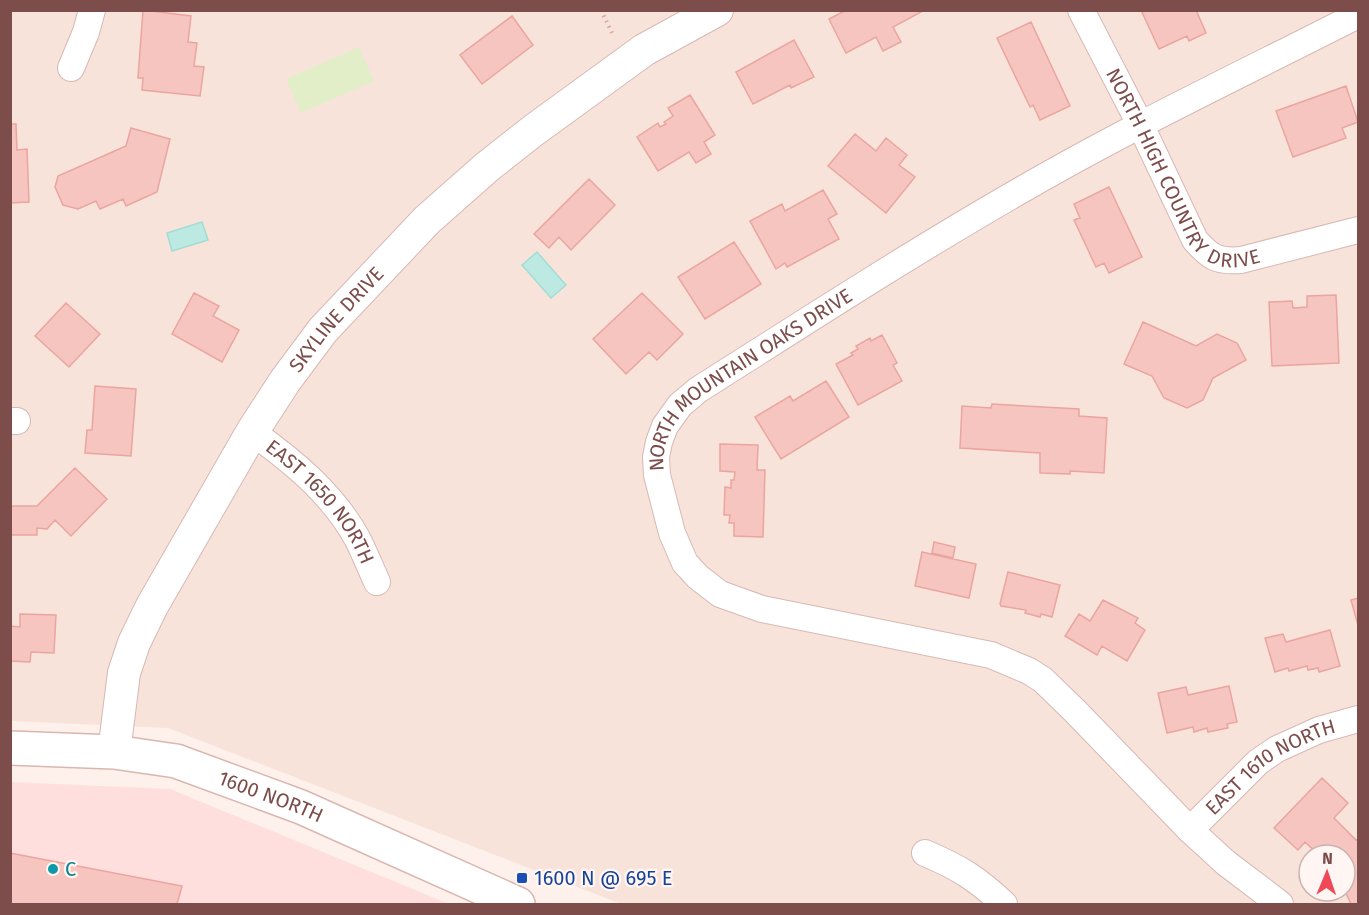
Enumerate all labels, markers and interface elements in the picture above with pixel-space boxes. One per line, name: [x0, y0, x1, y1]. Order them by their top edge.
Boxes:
street label: NORTH HIGH COUNTRY DRIVE: [1101, 64, 1263, 273]
street label: SKYLINE DRIVE: [284, 262, 388, 377]
street label: NORTH MOUNTAIN OAKS DRIVE: [644, 283, 856, 472]
street label: EAST 1650 NORTH: [261, 434, 379, 568]
street label: EAST 1610 NORTH: [1200, 714, 1338, 820]
street label: 1600 NORTH: [215, 766, 327, 827]
north arrow: [1297, 843, 1357, 903]
text: N: [1322, 849, 1333, 868]
place label: C: [65, 857, 76, 881]
marker: C: [46, 862, 60, 876]
place label: 1600 N @ 695 E: [534, 866, 672, 890]
marker: 1600 N @ 695 E: [515, 871, 529, 885]

